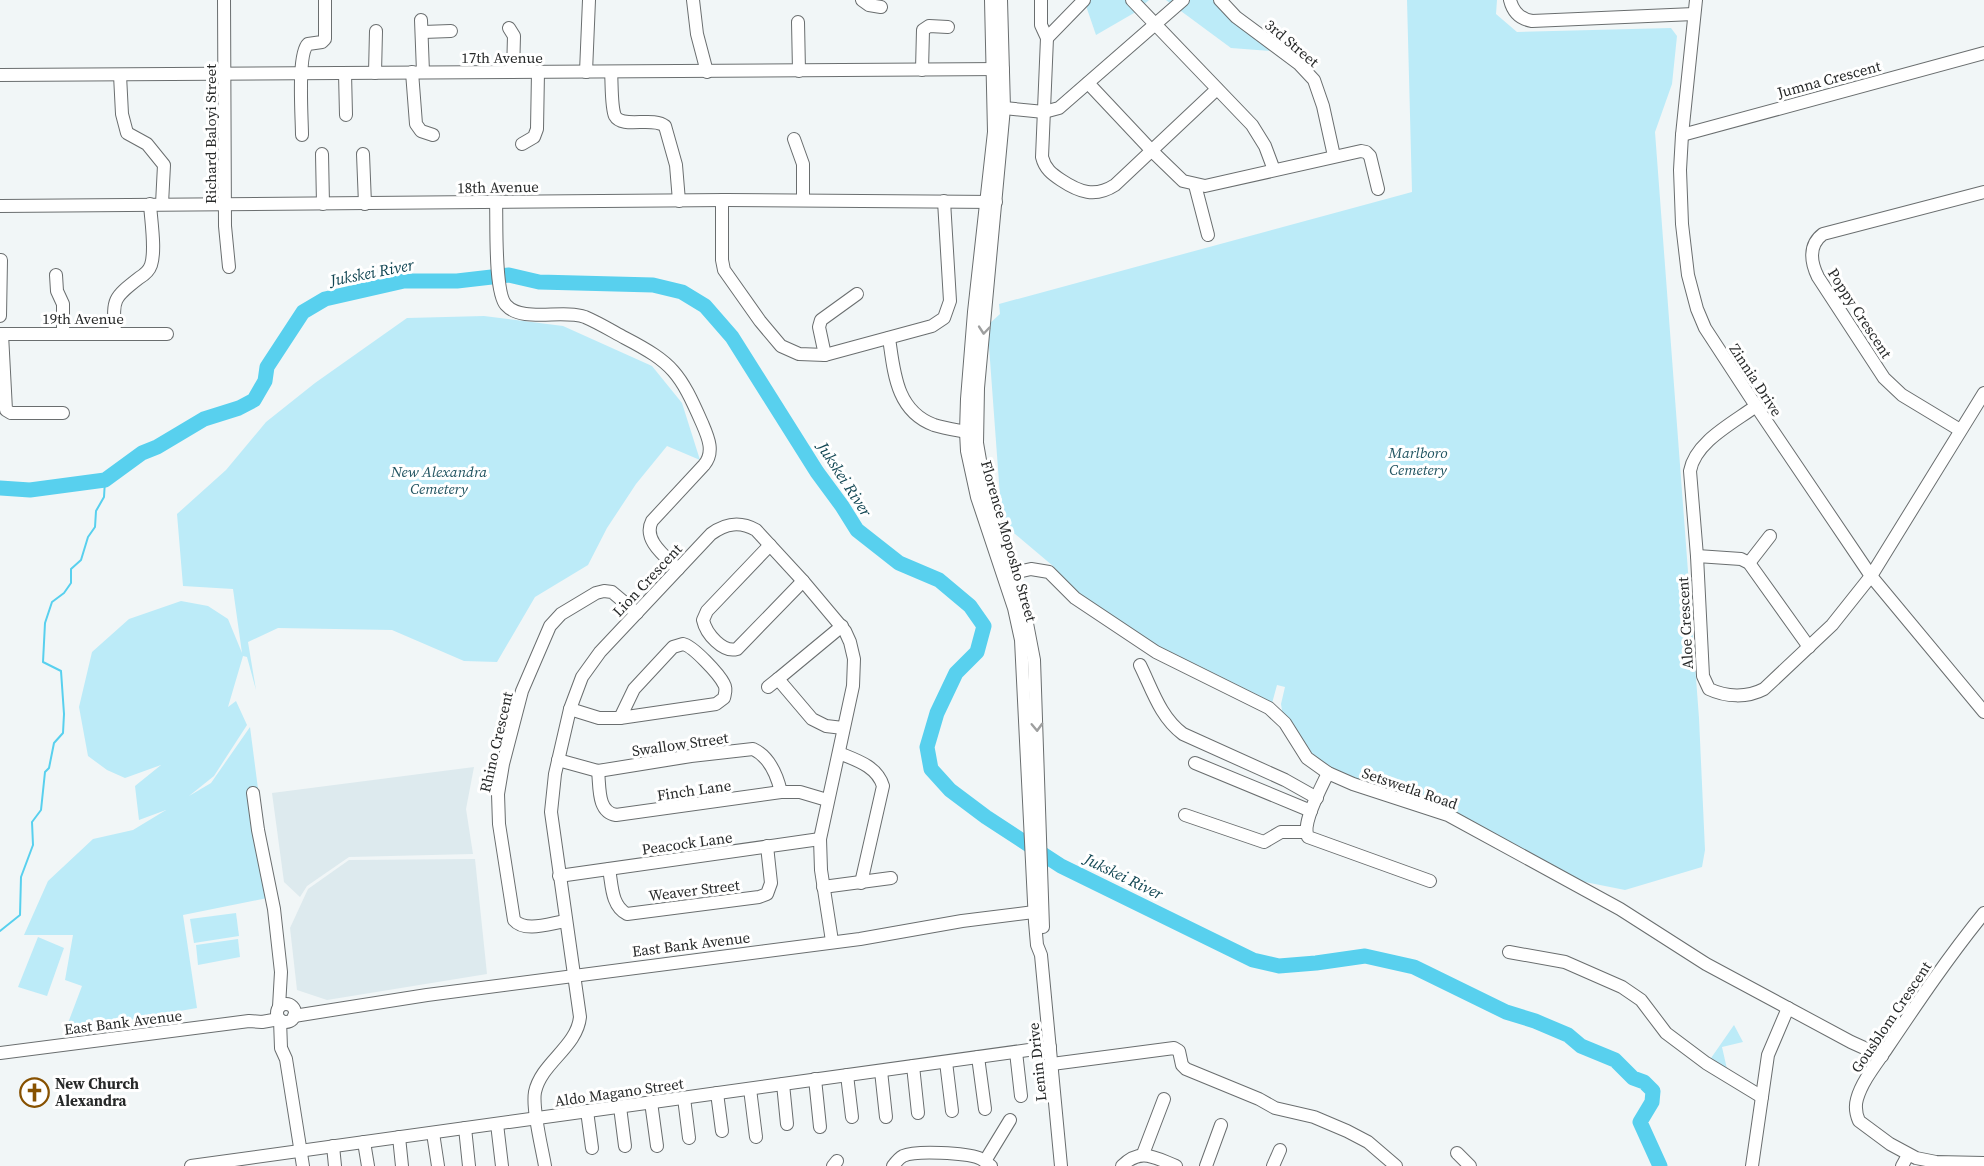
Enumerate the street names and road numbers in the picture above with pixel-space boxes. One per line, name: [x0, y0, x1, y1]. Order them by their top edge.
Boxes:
street label: 3rd Street: [1261, 14, 1324, 72]
street label: 17th Avenue: [461, 47, 543, 68]
street label: Jumna Crescent: [1774, 55, 1883, 103]
street label: Richard Baloyi Street: [200, 64, 221, 204]
street label: 18th Avenue: [457, 176, 539, 198]
street label: Poppy Crescent: [1823, 264, 1897, 362]
street label: 19th Avenue: [42, 308, 124, 329]
street label: Zinnia Drive: [1725, 340, 1788, 421]
street label: Florence Moposho Street: [976, 458, 1042, 624]
street label: Lion Crescent: [608, 539, 686, 621]
street label: Aloe Crescent: [1672, 576, 1698, 670]
street label: Rhino Crescent: [474, 689, 518, 794]
street label: Swallow Street: [630, 727, 730, 761]
street label: Setswetla Road: [1359, 762, 1461, 814]
street label: Finch Lane: [655, 774, 733, 806]
street label: Peacock Lane: [640, 826, 734, 860]
street label: Weaver Street: [647, 874, 741, 906]
street label: East Bank Avenue: [631, 926, 751, 962]
street label: Gousblom Crescent: [1846, 957, 1936, 1077]
street label: East Bank Avenue: [63, 1004, 183, 1040]
street label: Lenin Drive: [1022, 1021, 1052, 1102]
street label: Aldo Magano Street: [553, 1073, 685, 1111]

